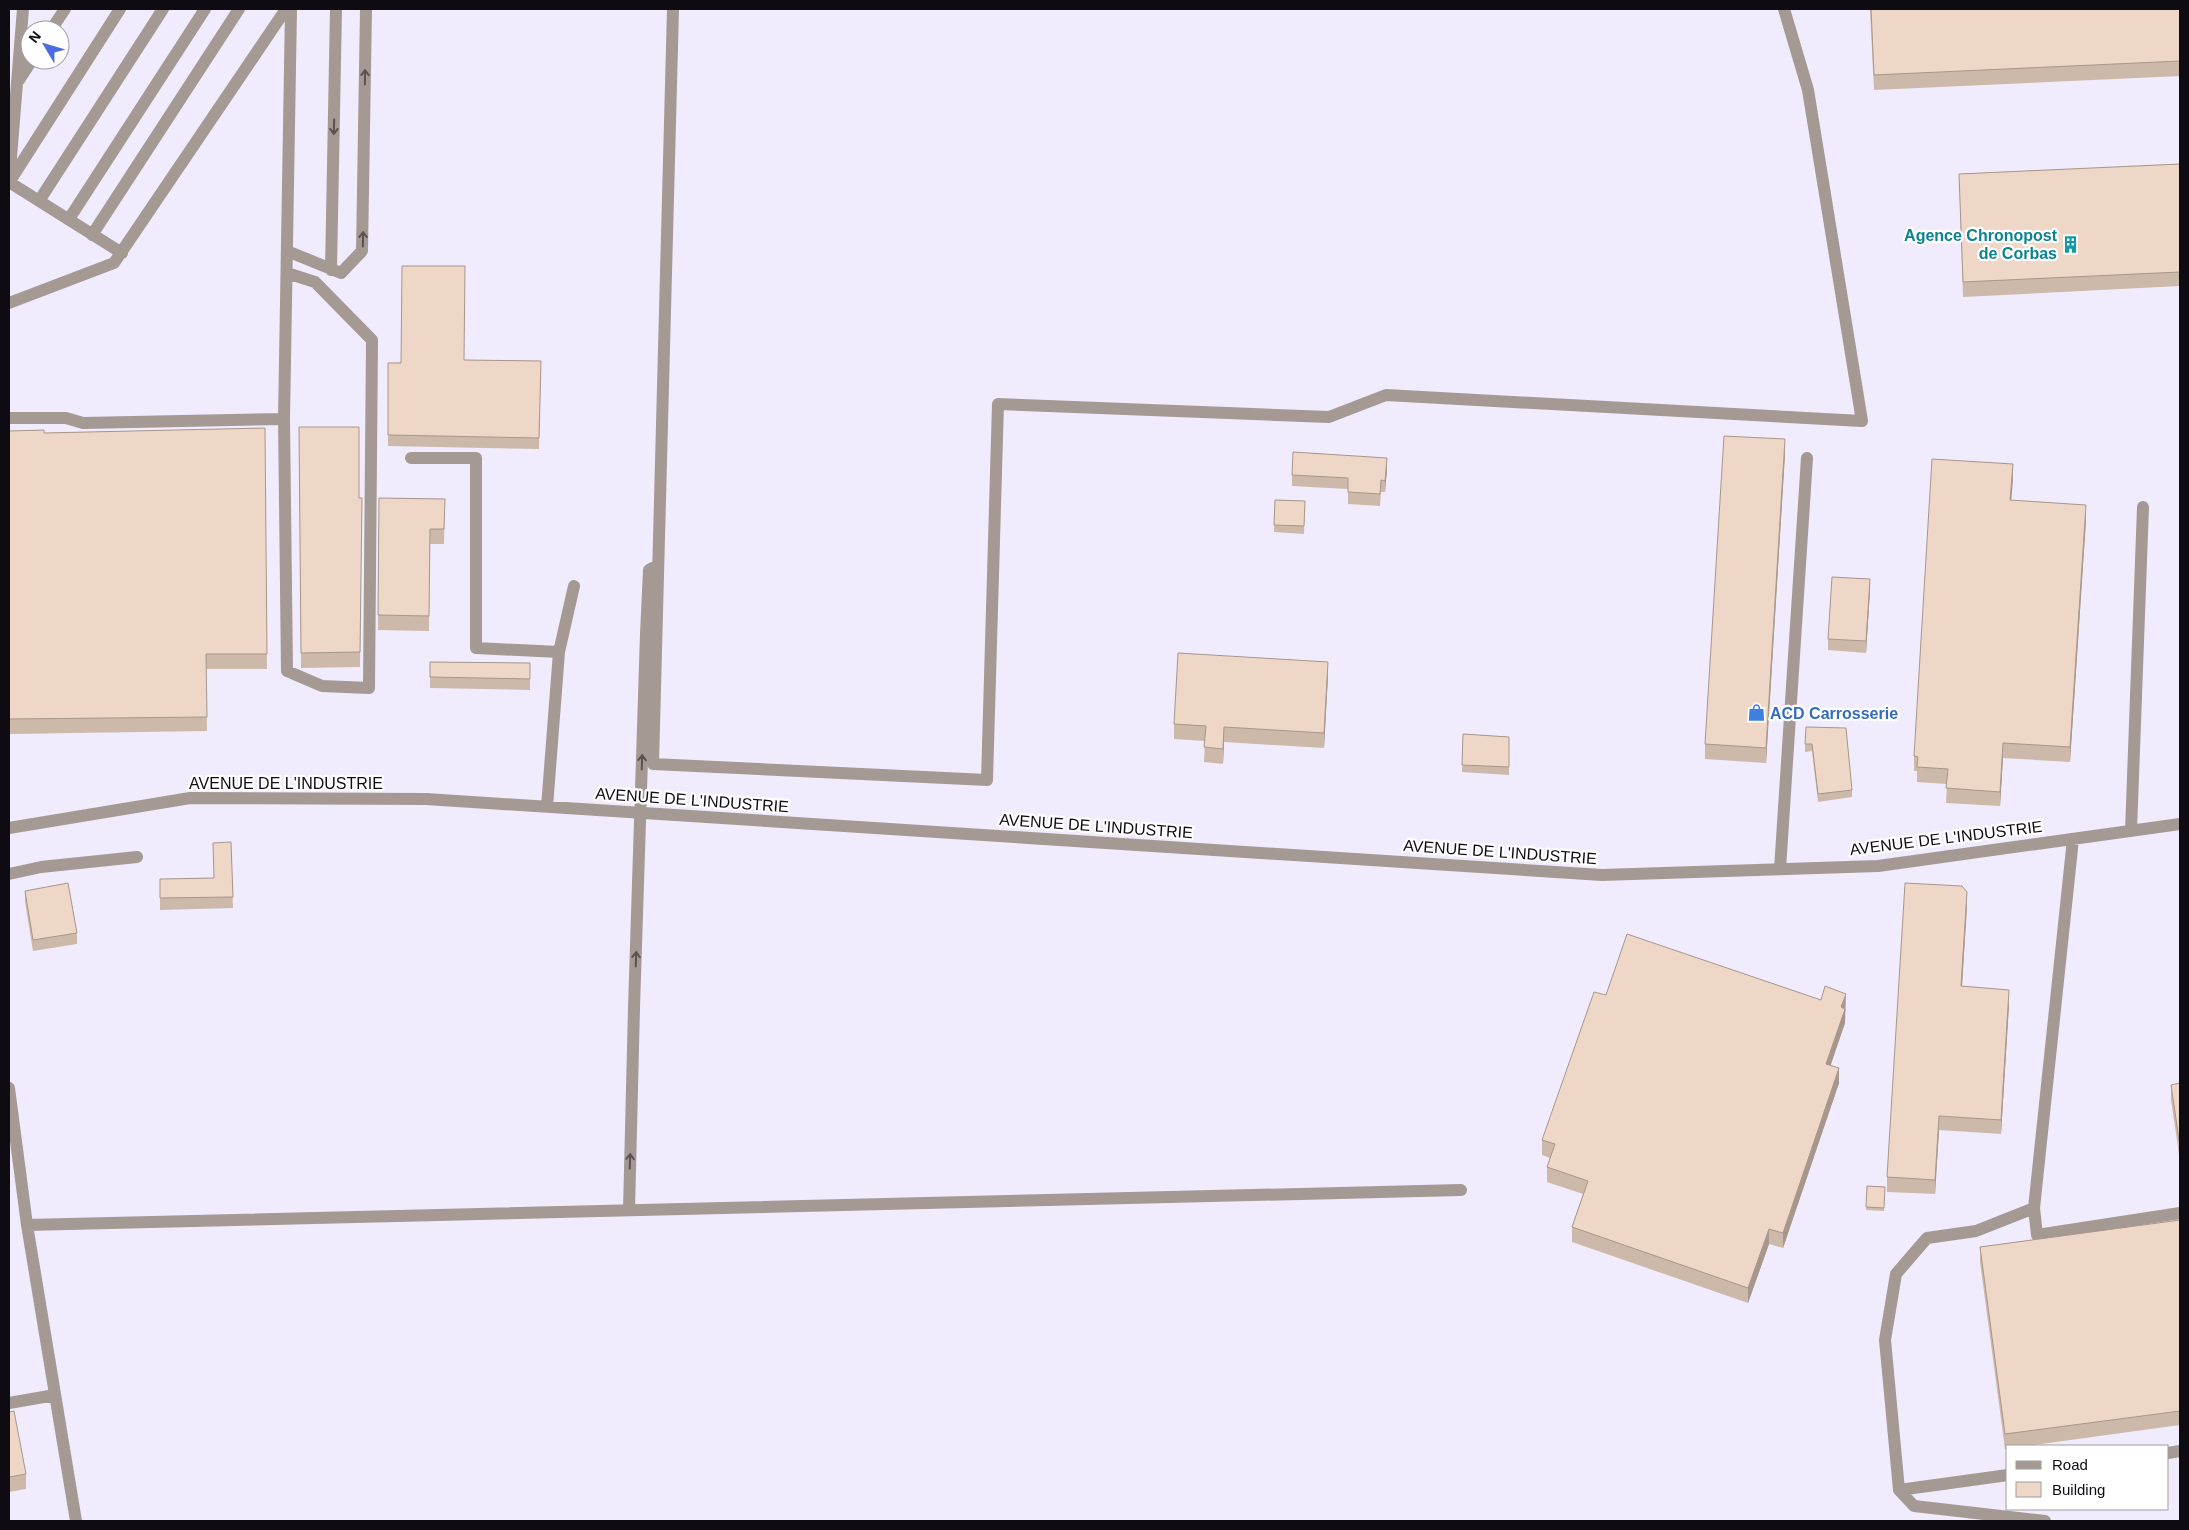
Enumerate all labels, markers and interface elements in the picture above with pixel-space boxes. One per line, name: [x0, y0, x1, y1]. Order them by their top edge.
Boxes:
north arrow: [20, 20, 70, 70]
text: N: [25, 28, 44, 46]
one-way arrow: [360, 69, 370, 85]
one-way arrow: [329, 119, 339, 135]
place label: Agence Chronopost de Corbas: [1904, 227, 2058, 262]
one-way arrow: [358, 231, 367, 247]
building icon: Agence Chronopost de Corbas: [2061, 234, 2081, 254]
shop icon: ACD Carrosserie: [1746, 703, 1766, 723]
place label: ACD Carrosserie: [1770, 705, 1898, 722]
one-way arrow: [637, 754, 647, 770]
street label: AVENUE DE L'INDUSTRIE: [189, 775, 383, 792]
street label: AVENUE DE L'INDUSTRIE: [595, 785, 789, 815]
street label: AVENUE DE L'INDUSTRIE: [999, 811, 1193, 841]
street label: AVENUE DE L'INDUSTRIE: [1849, 818, 2043, 858]
street label: AVENUE DE L'INDUSTRIE: [1403, 837, 1597, 867]
one-way arrow: [631, 952, 640, 968]
one-way arrow: [625, 1153, 635, 1170]
legend: [2006, 1445, 2169, 1510]
text: Road: [2052, 1456, 2088, 1473]
text: Building: [2052, 1481, 2105, 1498]

